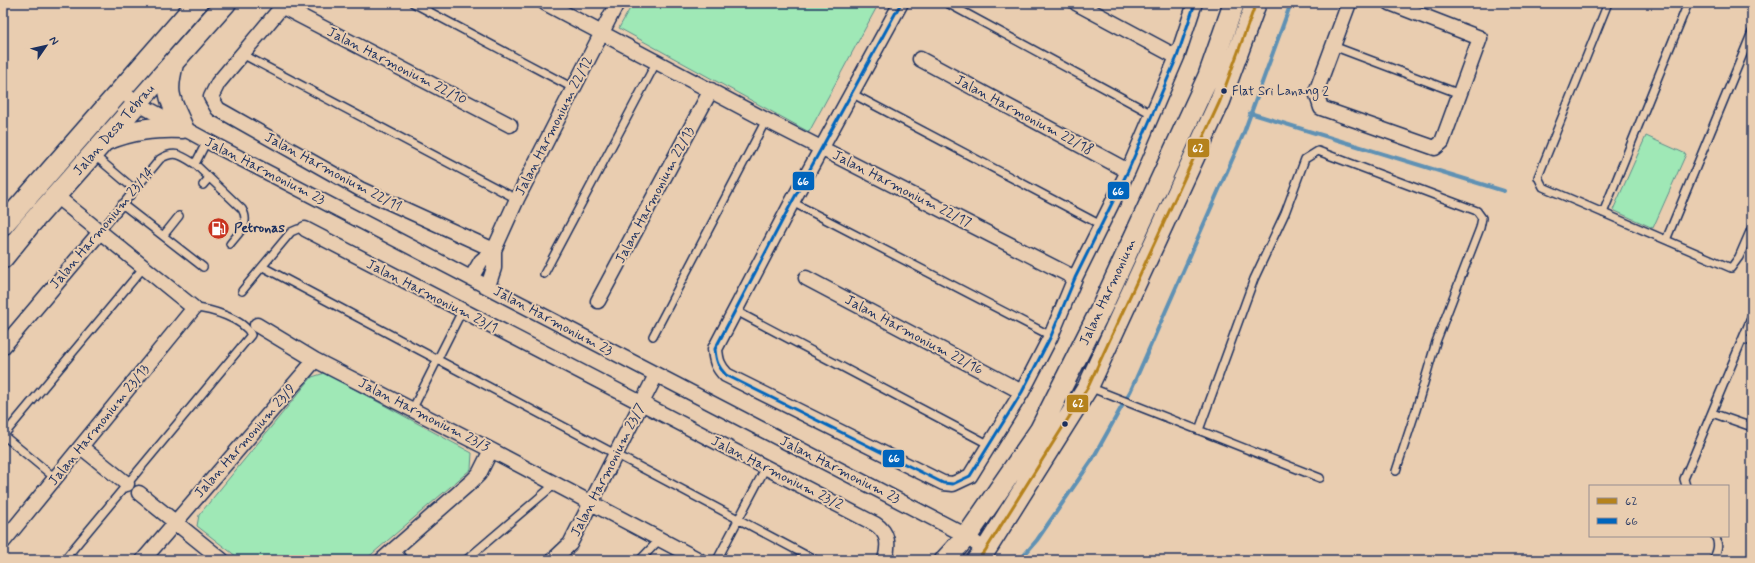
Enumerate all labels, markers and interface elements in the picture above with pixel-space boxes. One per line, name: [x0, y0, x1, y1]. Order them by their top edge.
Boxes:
street label: Jalan Harmonium 22/10: [324, 23, 470, 109]
north arrow: [26, 26, 66, 66]
text: N: [46, 34, 61, 48]
street label: Jalan Harmonium 22/12: [511, 53, 597, 199]
street label: Jalan Harmonium 22/18: [952, 71, 1096, 159]
street label: Jalan Desa Tebrau: [69, 80, 159, 180]
place label: Flat Sri Lanang 2: [1232, 83, 1329, 101]
marker: Flat Sri Lanang 2: [1219, 86, 1229, 96]
street label: Jalan Harmonium 22/13: [611, 123, 699, 267]
street label: Jalan Harmonium 22/11: [261, 128, 405, 216]
street label: Jalan Harmonium 23: [202, 133, 328, 209]
line badge: 62: [1187, 138, 1210, 158]
text: 62: [1192, 142, 1204, 156]
street label: Jalan Harmonium 22/17: [829, 146, 975, 232]
street label: Jalan Harmonium 23/14: [46, 163, 159, 293]
line badge: 66: [792, 171, 815, 191]
text: 66: [797, 175, 809, 189]
line badge: 66: [1107, 181, 1130, 200]
text: 66: [1112, 185, 1124, 199]
fuel station icon: Petronas: [205, 215, 231, 241]
place label: Petronas: [234, 219, 285, 237]
street label: Jalan Harmonium: [1075, 236, 1141, 348]
street label: Jalan Harmonium 23/1: [363, 255, 501, 337]
street label: Jalan Harmonium 23: [490, 282, 616, 360]
street label: Jalan Harmonium 22/16: [842, 291, 987, 379]
street label: Jalan Harmonium 23/13: [44, 361, 154, 489]
street label: Jalan Harmonium 23/3: [355, 374, 493, 456]
street label: Jalan Harmonium 23/9: [190, 380, 300, 502]
line badge: 62: [1066, 394, 1089, 413]
text: 62: [1072, 397, 1084, 411]
street label: Jalan Harmonium 23/7: [567, 400, 650, 540]
unlabelled marker: [1060, 419, 1070, 429]
street label: Jalan Harmonium 23/2: [708, 432, 846, 514]
street label: Jalan Harmonium 23: [777, 432, 903, 508]
line badge: 66: [882, 449, 905, 468]
text: 66: [888, 452, 900, 466]
legend: [1589, 485, 1729, 537]
text: 62: [1625, 494, 1637, 510]
text: 66: [1625, 514, 1638, 530]

